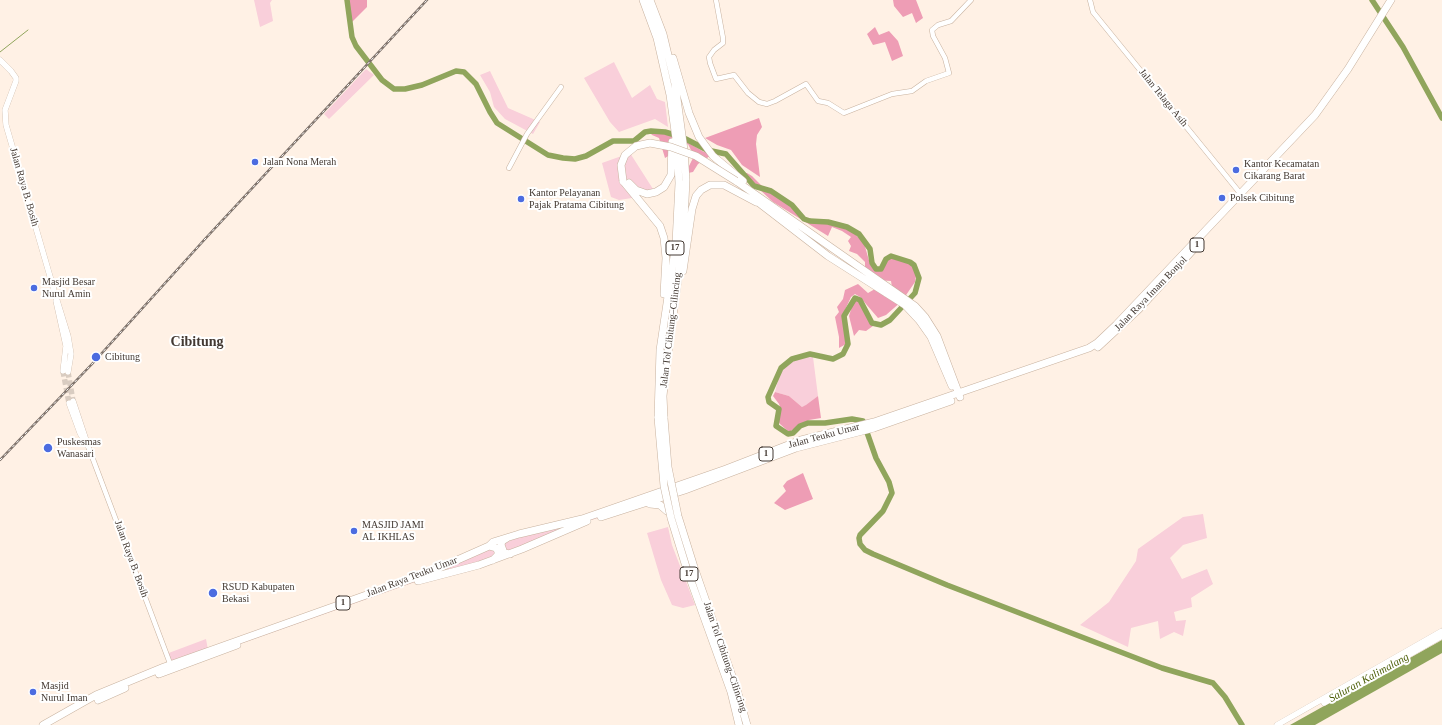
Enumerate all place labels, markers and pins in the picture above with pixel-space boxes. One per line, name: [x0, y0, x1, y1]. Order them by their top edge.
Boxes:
place label: Jalan Nona Merah: [263, 156, 336, 168]
marker: Jalan Nona Merah: [250, 157, 260, 167]
place label: Kantor Kecamatan Cikarang Barat: [1244, 158, 1319, 182]
marker: Kantor Kecamatan Cikarang Barat: [1231, 165, 1241, 175]
place label: Kantor Pelayanan Pajak Pratama Cibitung: [529, 187, 624, 210]
place label: Polsek Cibitung: [1230, 192, 1294, 204]
marker: Polsek Cibitung: [1217, 193, 1227, 203]
marker: Kantor Pelayanan Pajak Pratama Cibitung: [516, 194, 526, 204]
place label: Masjid Besar Nurul Amin: [42, 276, 95, 300]
marker: Masjid Besar Nurul Amin: [29, 283, 39, 293]
marker: Cibitung: [90, 351, 102, 363]
place label: Cibitung: [105, 351, 140, 363]
place label: Puskesmas Wanasari: [57, 436, 101, 460]
marker: Puskesmas Wanasari: [42, 442, 54, 454]
place label: MASJID JAMI AL IKHLAS: [362, 519, 424, 542]
marker: MASJID JAMI AL IKHLAS: [349, 526, 359, 536]
place label: RSUD Kabupaten Bekasi: [222, 581, 294, 604]
marker: RSUD Kabupaten Bekasi: [207, 587, 219, 599]
place label: Masjid Nurul Iman: [41, 680, 87, 704]
marker: Masjid Nurul Iman: [28, 687, 38, 697]

